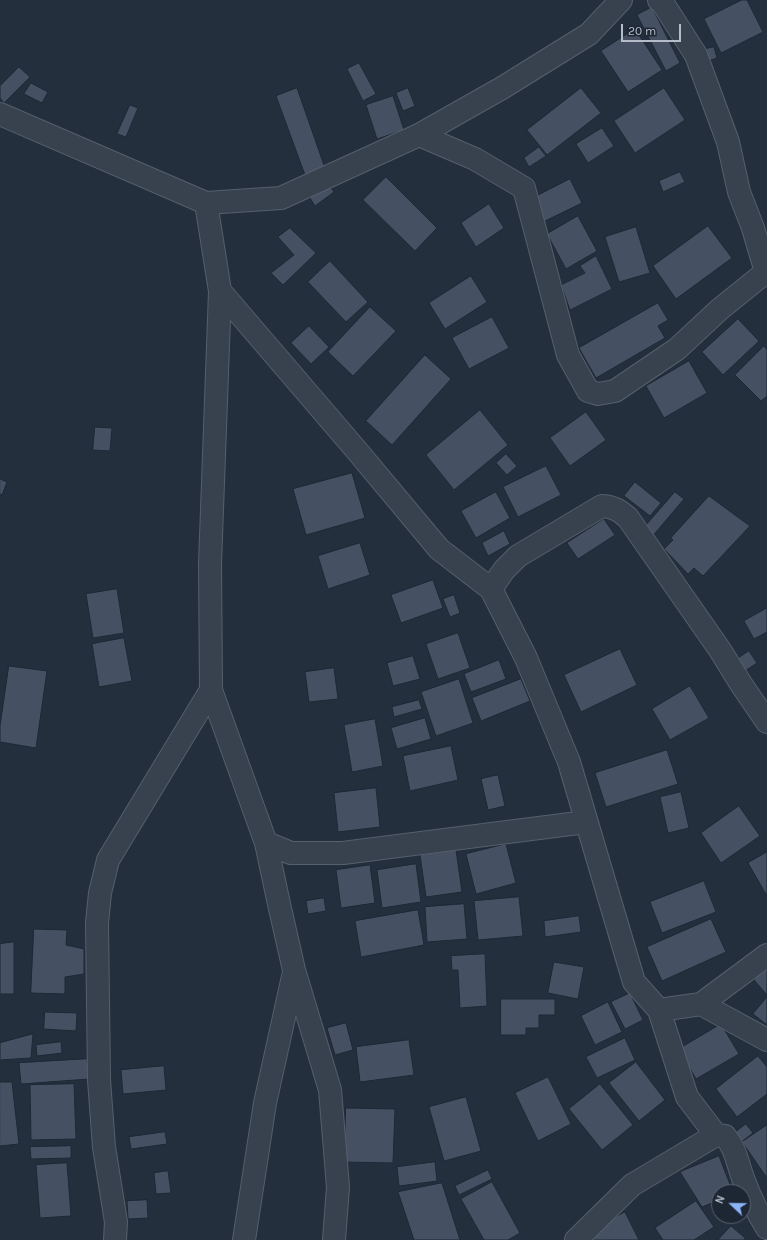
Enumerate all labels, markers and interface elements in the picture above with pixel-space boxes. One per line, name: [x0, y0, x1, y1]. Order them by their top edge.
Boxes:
scale bar: [623, 16, 683, 42]
text: 20 m: [628, 24, 656, 38]
north arrow: [711, 1184, 751, 1224]
text: N: [713, 1194, 728, 1206]

